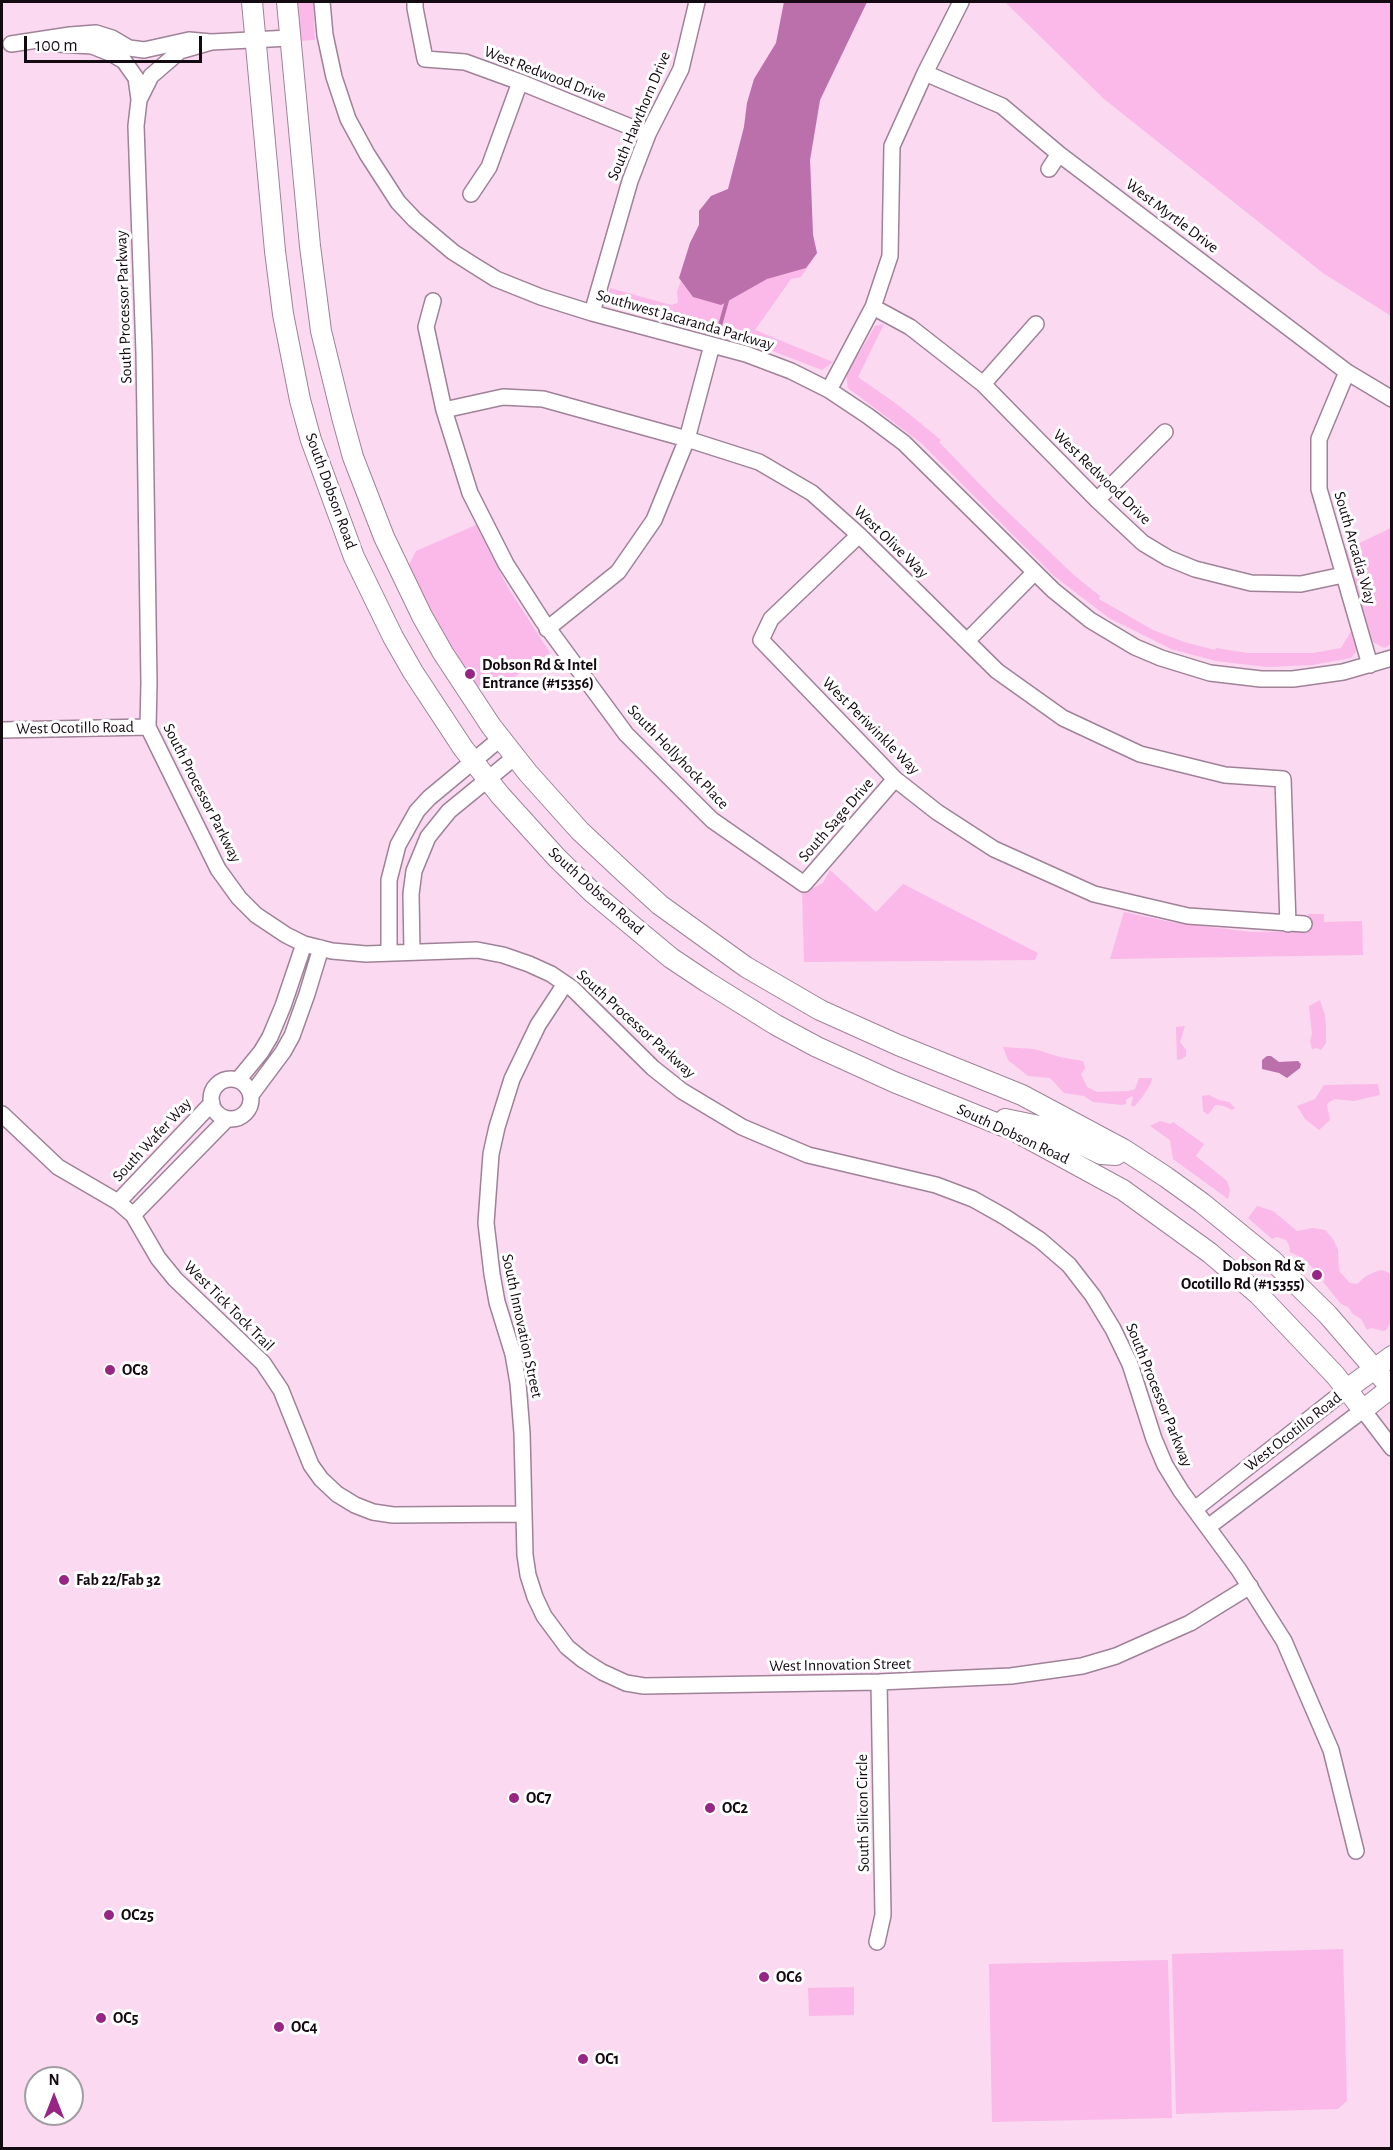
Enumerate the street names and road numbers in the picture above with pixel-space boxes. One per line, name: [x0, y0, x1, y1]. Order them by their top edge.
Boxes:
street label: West Redwood Drive: [481, 42, 609, 106]
street label: South Hawthorn Drive: [603, 49, 675, 183]
street label: West Myrtle Drive: [1122, 175, 1222, 257]
street label: South Processor Parkway: [112, 230, 136, 384]
street label: Southwest Jacaranda Parkway: [594, 285, 776, 355]
street label: West Redwood Drive: [1049, 425, 1155, 529]
street label: South Dobson Road: [301, 430, 361, 552]
street label: South Arcadia Way: [1330, 489, 1380, 607]
street label: West Olive Way: [850, 502, 932, 582]
street label: West Periwinkle Way: [818, 673, 924, 779]
street label: South Hollyhock Place: [623, 701, 733, 813]
street label: West Ocotillo Road: [16, 717, 134, 739]
street label: South Processor Parkway: [159, 720, 245, 866]
street label: South Sage Drive: [794, 774, 878, 866]
street label: South Dobson Road: [544, 843, 648, 939]
street label: South Processor Parkway: [573, 966, 699, 1082]
street label: South Wafer Way: [108, 1094, 196, 1186]
street label: South Dobson Road: [954, 1100, 1072, 1168]
street label: South Innovation Street: [497, 1252, 547, 1400]
street label: West Tick Tock Trail: [180, 1257, 278, 1355]
street label: South Processor Parkway: [1121, 1320, 1197, 1470]
street label: West Ocotillo Road: [1241, 1388, 1345, 1476]
street label: West Innovation Street: [769, 1654, 911, 1676]
street label: South Silicon Circle: [852, 1754, 874, 1872]

